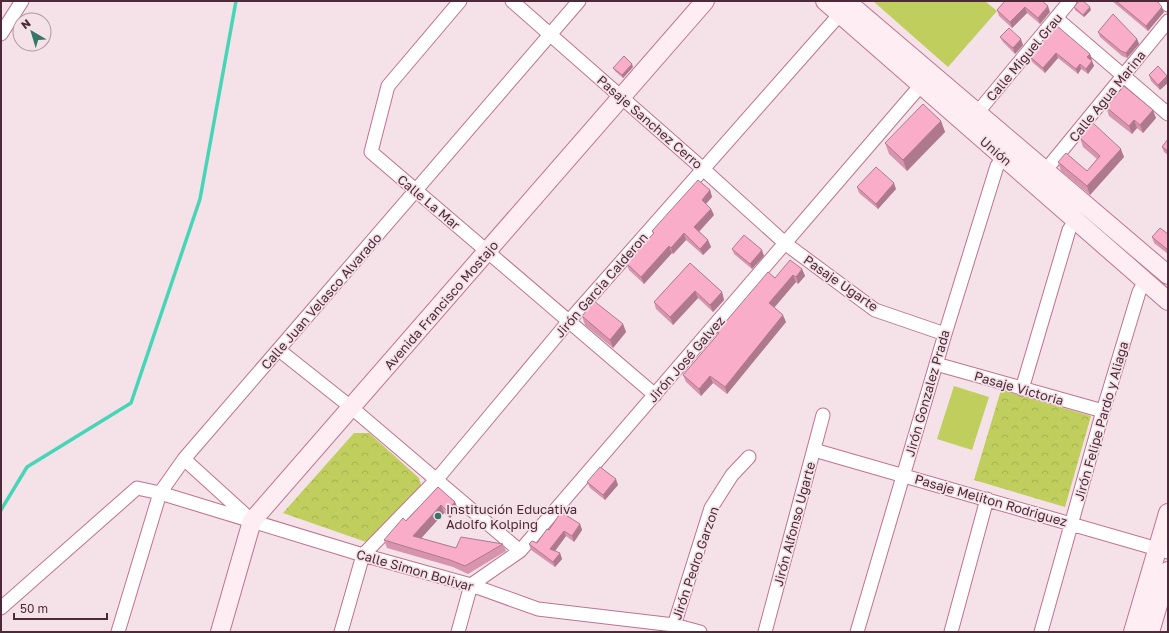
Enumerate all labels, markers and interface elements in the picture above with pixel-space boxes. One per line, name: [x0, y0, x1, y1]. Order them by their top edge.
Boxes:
street label: Calle Miguel Grau: [983, 10, 1065, 104]
north arrow: [12, 12, 52, 52]
text: N: [18, 16, 33, 31]
street label: Calle Agua Marina: [1065, 47, 1149, 145]
street label: Pasaje Sanchez Cerro: [594, 72, 706, 172]
street label: Unión: [977, 133, 1015, 169]
street label: Calle La Mar: [394, 171, 464, 233]
street label: Calle Juan Velasco Alvarado: [257, 229, 385, 372]
street label: Jirón Garcia Calderon: [551, 229, 651, 341]
street label: Avenida Francisco Mostajo: [381, 237, 502, 373]
street label: Pasaje Ugarte: [801, 251, 881, 315]
street label: Jirón José Galvez: [644, 312, 728, 405]
street label: Jirón Gonzalez Prada: [901, 328, 953, 458]
street label: Jirón Felipe Pardo y Aliaga: [1071, 339, 1131, 503]
street label: Pasaje Victoria: [972, 368, 1066, 408]
street label: Jirón Alfonso Ugarte: [770, 460, 818, 588]
street label: Pasaje Meliton Rodriguez: [913, 471, 1069, 530]
place label: Institución Educativa Adolfo Kolping: [446, 501, 577, 532]
street label: Jirón Pedro Garzon: [668, 504, 722, 622]
marker: Institución Educativa Adolfo Kolping: [433, 511, 443, 521]
street label: Calle Simon Bolivar: [355, 546, 475, 594]
scale bar: [14, 595, 107, 621]
text: 50 m: [20, 601, 48, 616]

